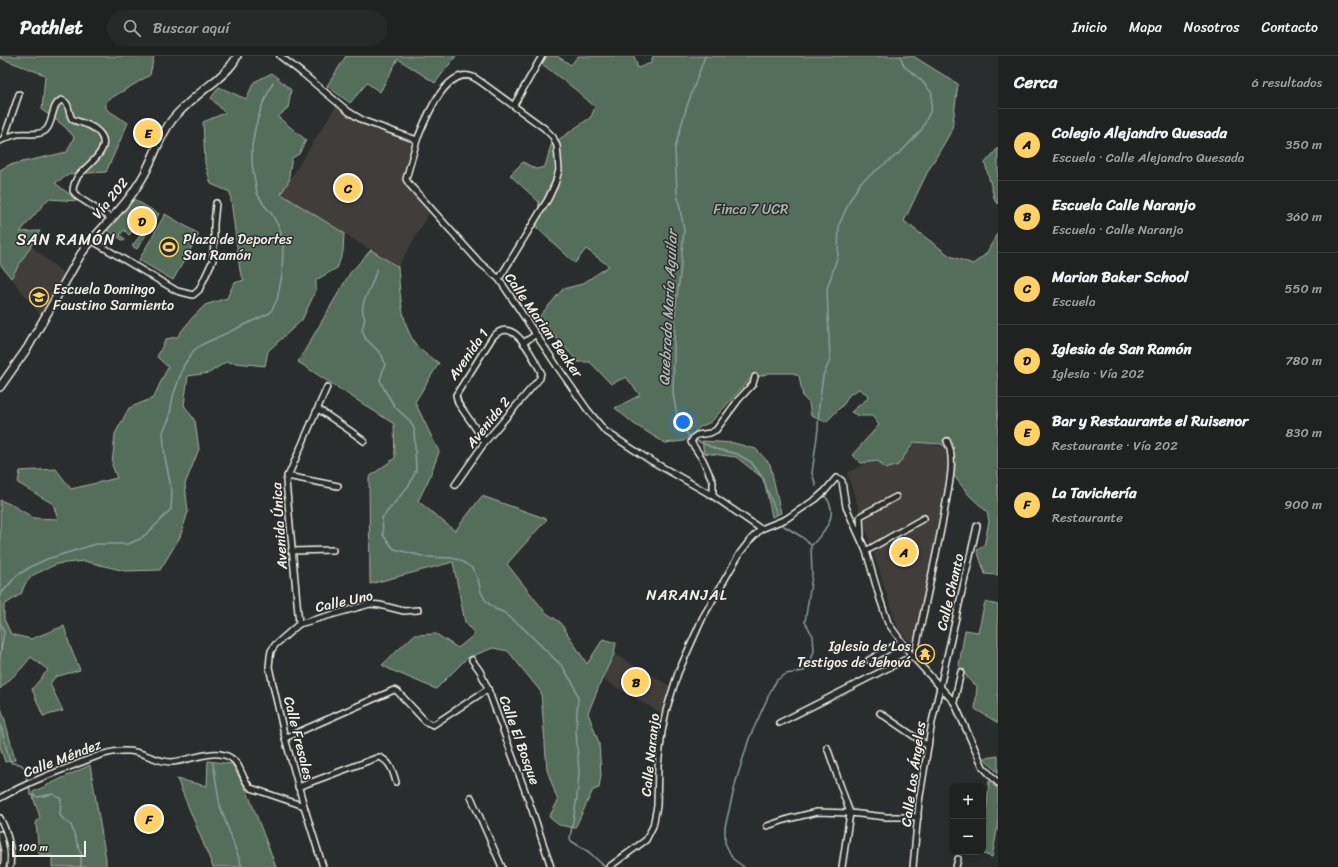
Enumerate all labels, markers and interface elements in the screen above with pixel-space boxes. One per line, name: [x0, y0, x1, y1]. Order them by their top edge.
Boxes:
search box: [107, 10, 387, 46]
text: Pathlet: [20, 11, 83, 44]
text: Buscar aquí: [153, 15, 229, 41]
text: Inicio: [1072, 15, 1107, 40]
text: Mapa: [1129, 15, 1162, 40]
text: Nosotros: [1184, 15, 1239, 40]
text: Contacto: [1261, 15, 1318, 40]
icon: search: [121, 17, 143, 39]
text: Cerca: [1014, 67, 1057, 97]
text: 6 resultados: [1252, 71, 1322, 94]
pin: E: [135, 118, 161, 148]
text: Colegio Alejandro Quesada: [1052, 120, 1227, 146]
text: A: [1023, 133, 1031, 156]
text: 350 m: [1285, 133, 1322, 156]
text: Escuela · Calle Alejandro Quesada: [1052, 146, 1244, 169]
street label: Vía 202: [86, 172, 135, 225]
pin: C: [335, 173, 361, 203]
text: Escuela Calle Naranjo: [1052, 192, 1196, 218]
park label: Finca 7 UCR: [714, 197, 789, 222]
text: B: [1023, 205, 1031, 228]
text: 360 m: [1286, 205, 1322, 228]
pin: D: [129, 206, 155, 236]
text: Escuela · Calle Naranjo: [1052, 218, 1183, 241]
district label: SAN RAMÓN: [16, 225, 116, 254]
place label: Plaza de Deportes San Ramón: [183, 227, 293, 268]
water label: Quebrada María Aguilar: [651, 227, 685, 386]
sports icon: Plaza de Deportes San Ramón: [158, 236, 180, 258]
text: Marian Baker School: [1052, 264, 1188, 290]
street label: Calle Marian Beaker: [498, 267, 590, 384]
place label: Escuela Domingo Faustino Sarmiento: [53, 277, 174, 318]
text: C: [1023, 277, 1031, 300]
text: 550 m: [1285, 277, 1322, 300]
school or university icon: Escuela Domingo Faustino Sarmiento: [28, 286, 50, 308]
text: Escuela: [1052, 290, 1096, 313]
street label: Avenida 1: [441, 323, 495, 386]
text: Iglesia de San Ramón: [1052, 336, 1192, 362]
text: D: [1023, 349, 1031, 372]
text: 780 m: [1285, 349, 1322, 372]
text: Iglesia · Vía 202: [1052, 362, 1144, 385]
street label: Avenida 2: [459, 391, 517, 454]
text: Bar y Restaurante el Ruisenor: [1052, 408, 1248, 434]
your location: [673, 412, 693, 432]
text: E: [1023, 421, 1031, 444]
text: 830 m: [1285, 421, 1322, 444]
text: Restaurante · Vía 202: [1052, 434, 1178, 457]
text: La Tavichería: [1052, 480, 1137, 506]
street label: Avenida Única: [264, 481, 295, 571]
text: F: [1023, 493, 1031, 516]
text: 900 m: [1284, 493, 1322, 516]
text: Restaurante: [1052, 506, 1123, 529]
pin: A: [891, 537, 917, 567]
street label: Calle Chanto: [929, 551, 971, 633]
district label: NARANJAL: [646, 582, 728, 608]
street label: Calle Uno: [313, 583, 375, 620]
place label: Iglesia de Los Testigos de Jehová: [797, 634, 912, 675]
temple icon: Iglesia de Los Testigos de Jehová: [914, 643, 936, 665]
pin: B: [623, 667, 649, 697]
street label: Calle El Bosque: [492, 692, 547, 788]
street label: Calle Fresales: [276, 694, 321, 783]
street label: Calle Naranjo: [634, 712, 667, 798]
street label: Calle Los Ángeles: [894, 719, 933, 828]
street label: Calle Méndez: [19, 732, 105, 785]
map controls: [950, 783, 986, 855]
button: +: [950, 783, 986, 819]
pin: F: [136, 804, 162, 834]
button: −: [950, 819, 986, 855]
text: 100 m: [18, 838, 48, 857]
scale bar: [12, 839, 86, 858]

